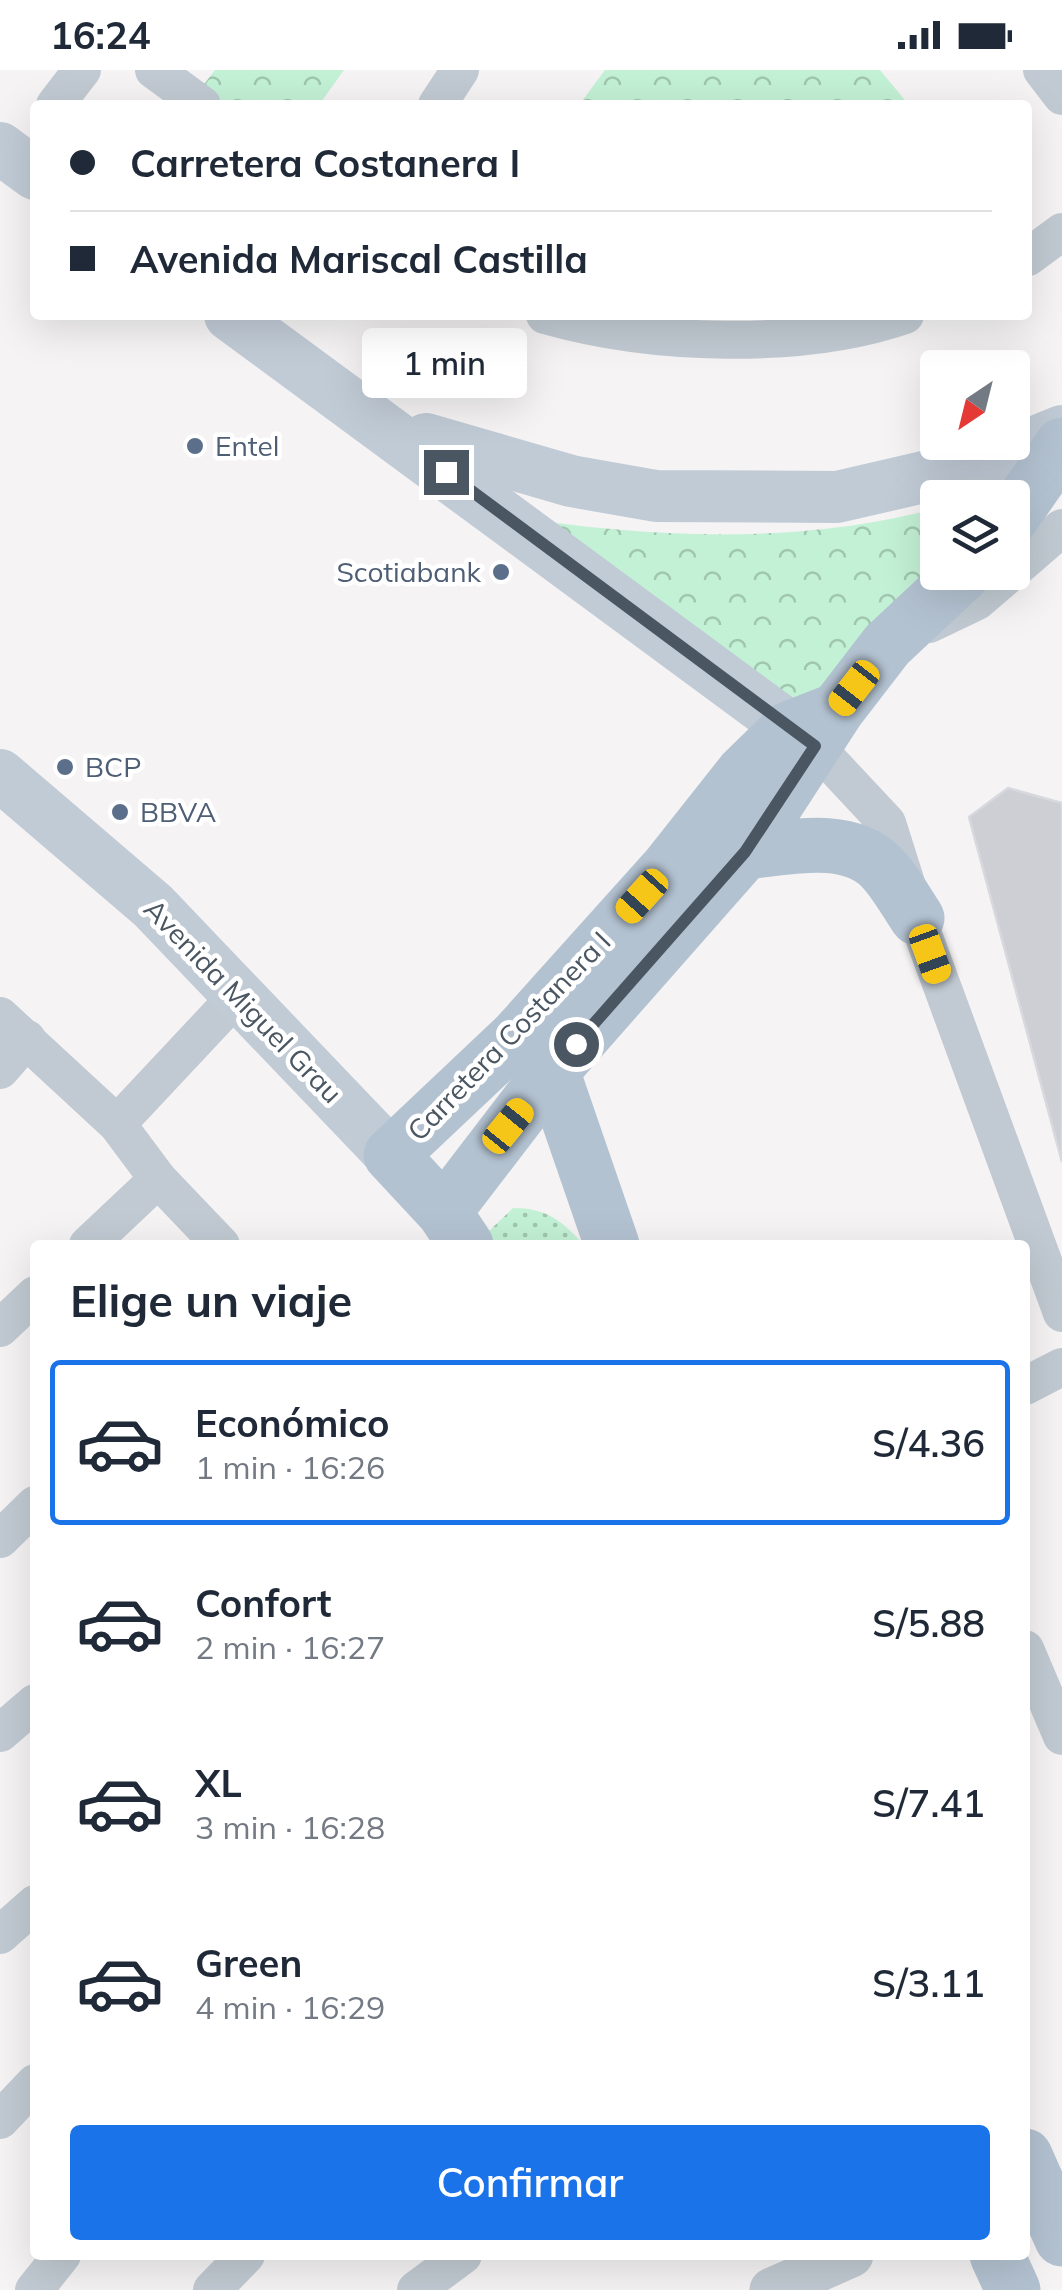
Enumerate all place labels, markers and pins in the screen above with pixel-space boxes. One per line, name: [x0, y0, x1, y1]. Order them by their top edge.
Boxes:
place label: Entel: [215, 428, 279, 463]
marker: Entel: [184, 435, 206, 457]
place label: Scotiabank: [336, 554, 482, 589]
marker: Scotiabank: [490, 561, 512, 583]
place label: BCP: [85, 749, 141, 784]
marker: BCP: [54, 756, 76, 778]
place label: BBVA: [140, 794, 217, 829]
marker: BBVA: [109, 801, 131, 823]

